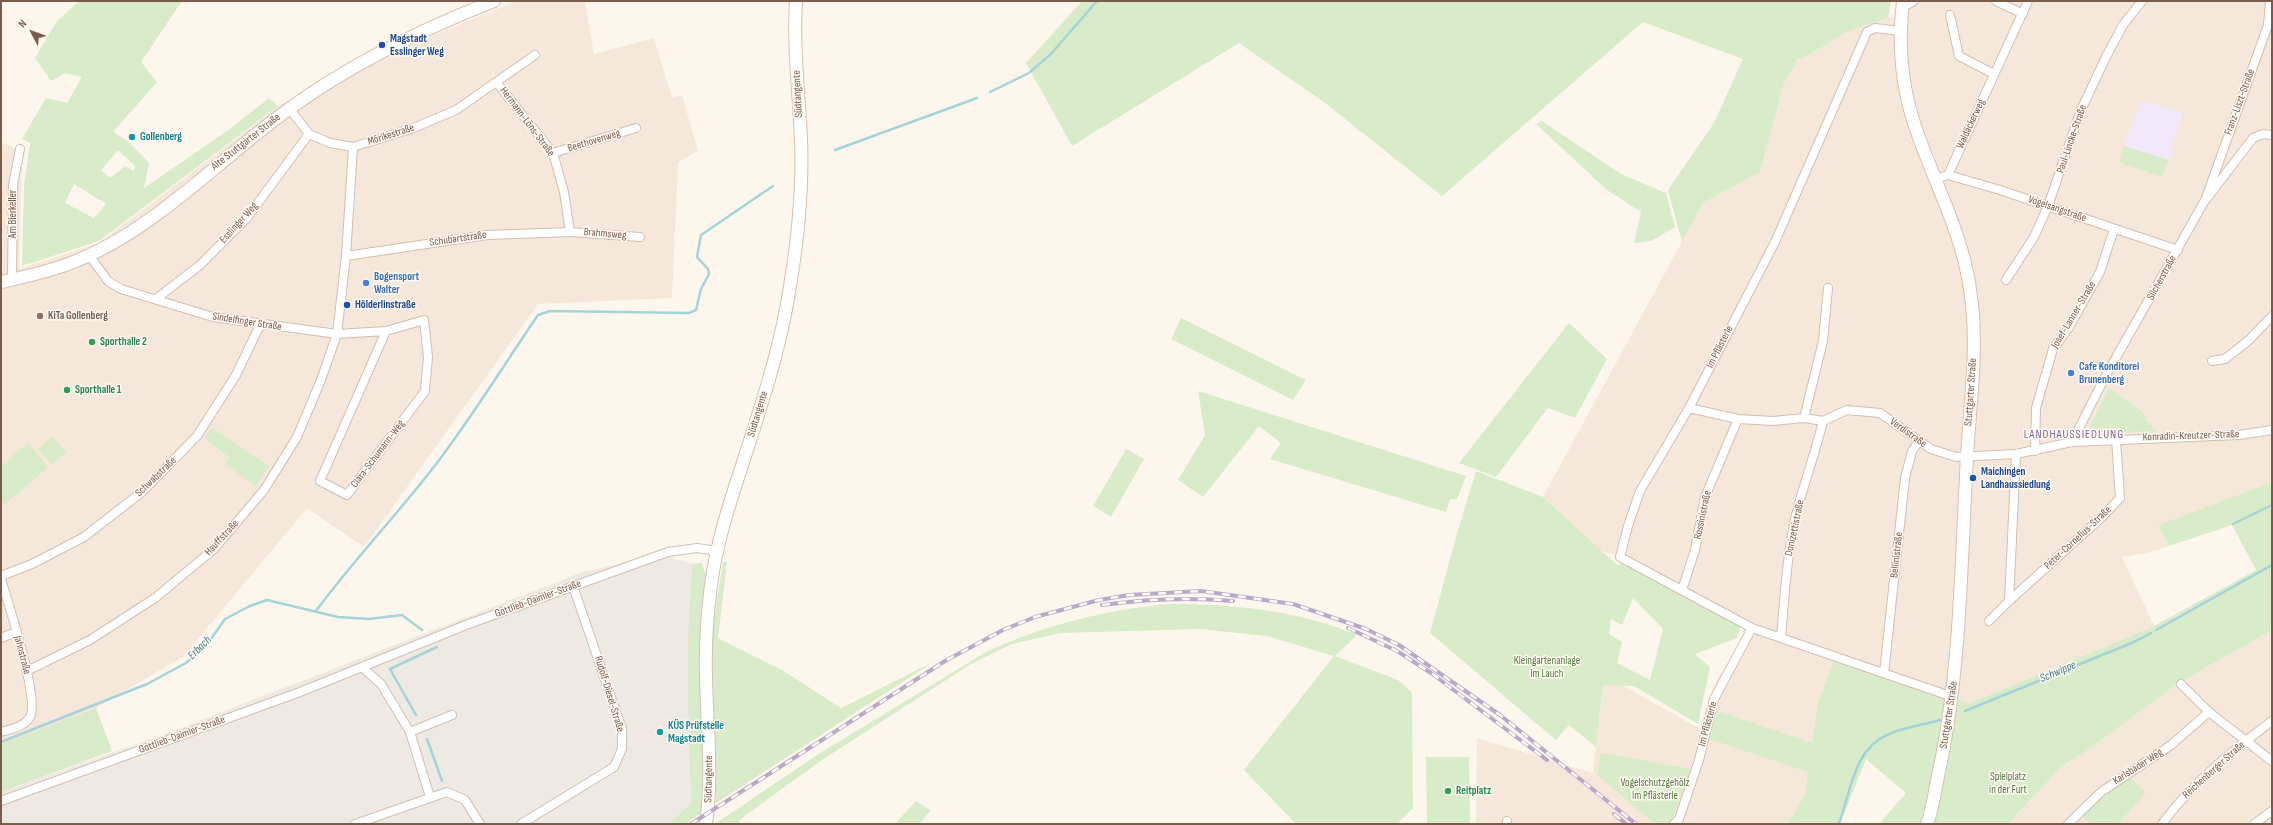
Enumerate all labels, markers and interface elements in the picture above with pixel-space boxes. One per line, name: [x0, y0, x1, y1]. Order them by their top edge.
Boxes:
north arrow: [12, 12, 52, 52]
text: N: [16, 17, 29, 30]
place label: Magstadt Esslinger Weg: [390, 32, 444, 58]
marker: Magstadt Esslinger Weg: [377, 40, 387, 50]
street label: Franz-Liszt-Straße: [2222, 67, 2258, 137]
street label: Südtangente: [790, 70, 806, 118]
street label: Hermann-Löns-Straße: [497, 85, 557, 159]
street label: Waldäckerweg: [1954, 97, 1988, 151]
street label: Paul-Lincke-Straße: [2054, 103, 2090, 175]
street label: Alte Stuttgarter Straße: [209, 111, 283, 173]
street label: Mörikestraße: [366, 121, 416, 149]
street label: Beethovenweg: [566, 127, 622, 155]
place label: Gollenberg: [140, 130, 182, 144]
marker: Gollenberg: [127, 132, 137, 142]
street label: Am Bierkeller: [6, 190, 20, 238]
street label: Vogelsangstraße: [2026, 193, 2088, 225]
street label: Esslinger Weg: [217, 200, 261, 246]
street label: Brahmsweg: [583, 226, 627, 242]
street label: Schubartstraße: [429, 228, 487, 250]
street label: Silcherstraße: [2144, 253, 2180, 303]
place label: Bogensport Walter: [374, 270, 419, 296]
marker: Bogensport Walter: [361, 278, 371, 288]
street label: Josef-Lanner-Straße: [2049, 279, 2099, 351]
place label: Hölderlinstraße: [355, 298, 416, 312]
marker: Hölderlinstraße: [342, 300, 352, 310]
place label: KiTa Gollenberg: [48, 309, 108, 323]
street label: Sindelfinger Straße: [211, 310, 283, 334]
marker: KiTa Gollenberg: [35, 311, 45, 321]
street label: Im Pflästerle: [1704, 323, 1736, 371]
place label: Sporthalle 2: [100, 335, 147, 349]
marker: Sporthalle 2: [87, 337, 97, 347]
street label: Stuttgarter Straße: [1962, 358, 1980, 426]
place label: Cafe Konditorei Brunenberg: [2079, 360, 2139, 386]
marker: Cafe Konditorei Brunenberg: [2066, 368, 2076, 378]
place label: Sporthalle 1: [75, 383, 121, 397]
marker: Sporthalle 1: [62, 385, 72, 395]
street label: Südtangente: [745, 389, 771, 439]
street label: Verdistraße: [1887, 415, 1929, 451]
street label: Clara-Schumann-Weg: [348, 417, 408, 491]
district label: LANDHAUSSIEDLUNG: [2024, 428, 2124, 442]
street label: Konradin-Kreutzer-Straße: [2142, 428, 2240, 444]
street label: Schwabstraße: [133, 454, 179, 500]
place label: Maichingen Landhaussiedlung: [1981, 465, 2050, 491]
marker: Maichingen Landhaussiedlung: [1968, 473, 1978, 483]
street label: Rossinistraße: [1691, 489, 1715, 541]
street label: Donizettistraße: [1783, 499, 1807, 557]
street label: Peter-Cornelius-Straße: [2042, 503, 2114, 573]
street label: Hauffstraße: [202, 517, 242, 559]
street label: Bellinistraße: [1888, 531, 1906, 579]
street label: Gottlieb-Daimler-Straße: [493, 577, 583, 621]
water label: Erbach: [185, 633, 215, 663]
street label: Jahnstraße: [11, 634, 33, 676]
park label: Kleingartenanlage im Lauch: [1514, 654, 1580, 680]
street label: Rudolf-Diesel-Straße: [591, 655, 627, 733]
water label: Schwippe: [2038, 658, 2078, 686]
street label: Stuttgarter Straße: [1937, 680, 1961, 750]
street label: Im Pflästerle: [1696, 700, 1720, 748]
street label: Gottlieb-Daimler-Straße: [137, 713, 227, 757]
place label: KÜS Prüfstelle Magstadt: [668, 719, 724, 745]
marker: KÜS Prüfstelle Magstadt: [655, 727, 665, 737]
street label: Reichenberger Straße: [2180, 738, 2248, 802]
street label: Karlsbader Weg: [2111, 746, 2165, 788]
street label: Südtangente: [702, 755, 716, 803]
park label: Spielplatz in der Furt: [1989, 770, 2027, 796]
park label: Vogelschutzgehölz Im Pflästerle: [1620, 776, 1690, 802]
place label: Reitplatz: [1456, 784, 1491, 798]
marker: Reitplatz: [1443, 786, 1453, 796]

